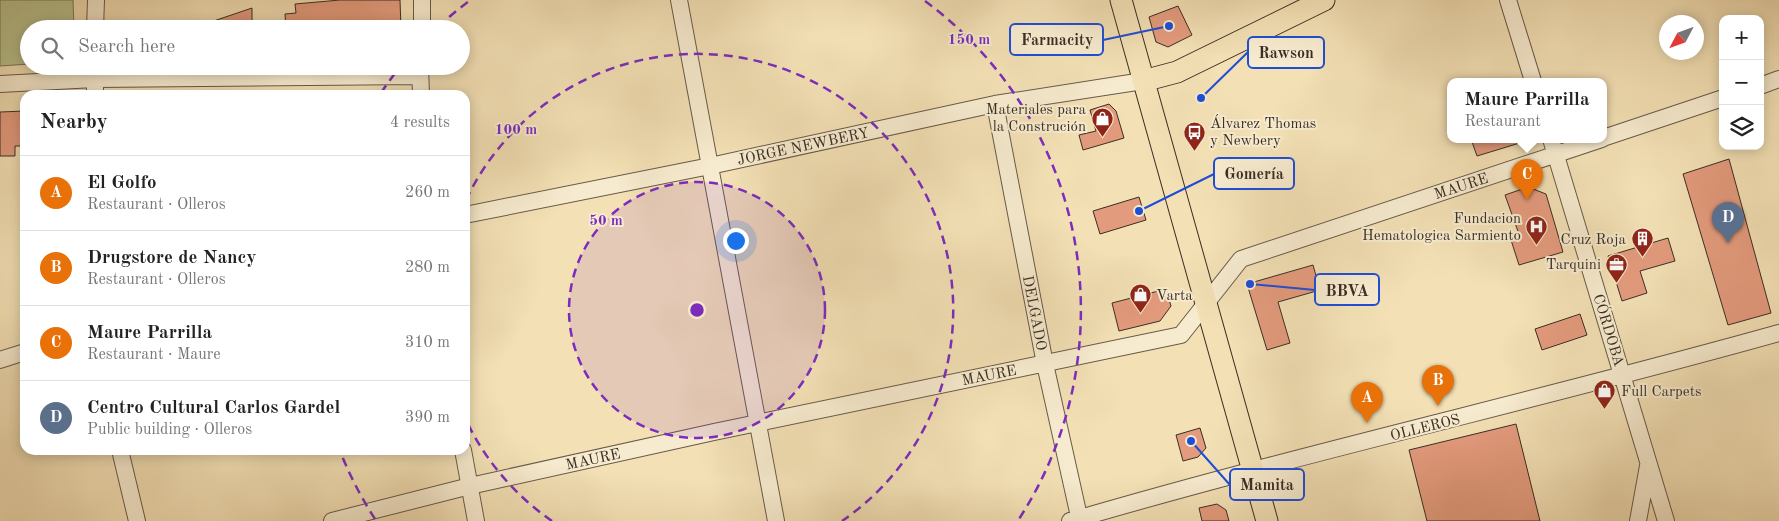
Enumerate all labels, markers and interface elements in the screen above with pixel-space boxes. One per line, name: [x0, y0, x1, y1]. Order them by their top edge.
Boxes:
north arrow: [1659, 15, 1704, 60]
map controls: [1719, 15, 1764, 150]
button: +: [1719, 15, 1764, 60]
search box: [20, 20, 470, 75]
callout: Farmacity: [1010, 24, 1103, 55]
text: 150 m: [948, 33, 990, 48]
text: Farmacity: [1021, 33, 1093, 49]
icon: search: [38, 34, 66, 62]
callout: Rawson: [1248, 37, 1324, 68]
text: Search here: [78, 38, 175, 57]
text: Rawson: [1258, 46, 1314, 62]
button: −: [1719, 60, 1764, 105]
popup: [1447, 78, 1607, 143]
text: Maure Parrilla: [1464, 91, 1590, 110]
place label: Materiales para la Construción: [986, 103, 1087, 135]
button: layers: [1719, 105, 1764, 150]
shop icon: Materiales para la Construción: [1090, 106, 1114, 137]
text: Nearby: [40, 112, 108, 133]
place label: Álvarez Thomas y Newbery: [1210, 114, 1316, 149]
text: Restaurant: [1464, 114, 1541, 130]
text: 4 results: [390, 115, 450, 131]
bus stop icon: Álvarez Thomas y Newbery: [1182, 120, 1206, 151]
text: 100 m: [495, 123, 537, 138]
street label: JORGE NEWBERY: [736, 126, 871, 169]
callout: Gomería: [1214, 158, 1294, 189]
pin: C: [1511, 159, 1543, 200]
text: Gomería: [1224, 167, 1284, 183]
street label: MAURE: [1433, 172, 1490, 203]
text: El Golfo: [87, 174, 157, 193]
text: A: [50, 185, 62, 201]
text: 260 m: [405, 185, 450, 201]
text: Restaurant · Olleros: [87, 197, 226, 213]
pin: D: [1712, 202, 1744, 243]
place label: Fundacion Hematologica Sarmiento: [1362, 212, 1521, 244]
text: 50 m: [589, 214, 623, 229]
hospital icon: Fundacion Hematologica Sarmiento: [1525, 215, 1549, 246]
building icon: Cruz Roja: [1630, 227, 1654, 258]
your location: [723, 228, 749, 254]
place label: Cruz Roja: [1561, 233, 1627, 248]
text: Drugstore de Nancy: [87, 249, 256, 268]
office icon: Tarquini: [1605, 252, 1629, 283]
place label: Tarquini: [1546, 258, 1601, 273]
text: B: [50, 260, 62, 276]
text: 280 m: [405, 260, 450, 276]
text: Restaurant · Olleros: [87, 272, 226, 288]
callout: BBVA: [1315, 274, 1379, 305]
street label: DELGADO: [1019, 275, 1048, 352]
shop icon: Varta: [1128, 283, 1152, 314]
text: BBVA: [1325, 284, 1369, 300]
place label: Varta: [1156, 289, 1193, 304]
street label: CÓRDOBA: [1589, 291, 1630, 369]
centre of rings: [688, 301, 706, 319]
text: Maure Parrilla: [87, 324, 212, 343]
text: C: [51, 335, 61, 351]
text: 310 m: [405, 335, 450, 351]
text: Restaurant · Maure: [87, 347, 221, 363]
street label: MAURE: [961, 364, 1018, 389]
pin: B: [1422, 365, 1454, 406]
shop icon: Full Carpets: [1593, 379, 1617, 410]
pin: A: [1351, 382, 1383, 423]
place label: Full Carpets: [1621, 385, 1702, 400]
text: Centro Cultural Carlos Gardel: [87, 399, 340, 418]
text: D: [50, 410, 62, 426]
text: 390 m: [405, 410, 450, 426]
street label: OLLEROS: [1389, 413, 1462, 444]
text: Public building · Olleros: [87, 422, 252, 438]
street label: MAURE: [565, 447, 622, 474]
callout: Mamita: [1230, 469, 1304, 500]
text: Mamita: [1240, 478, 1294, 494]

